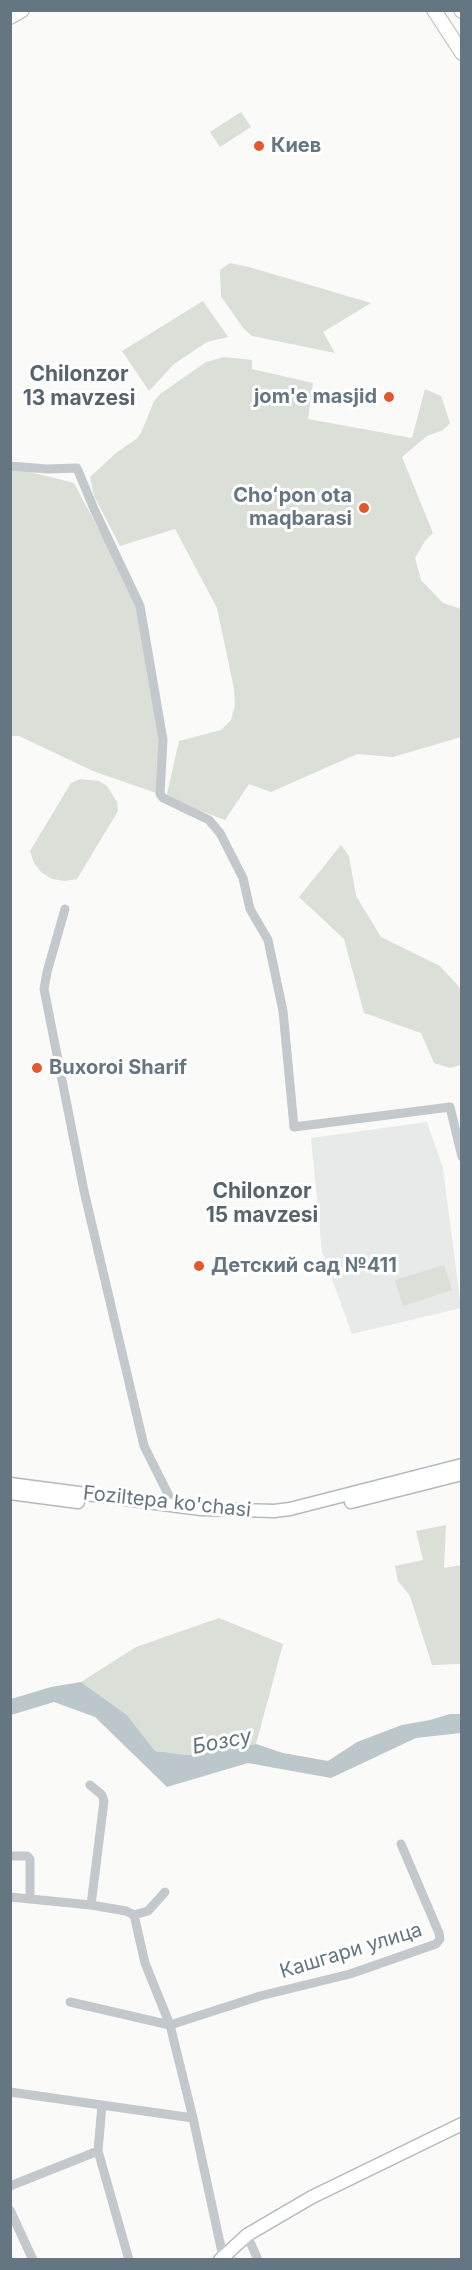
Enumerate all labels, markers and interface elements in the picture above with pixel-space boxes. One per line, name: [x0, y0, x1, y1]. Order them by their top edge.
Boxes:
place label: Киев: [271, 134, 321, 158]
marker: Киев: [252, 139, 266, 153]
district label: Chilonzor 13 mavzesi: [23, 362, 135, 412]
place label: jom'e masjid: [254, 385, 377, 409]
marker: jom'e masjid: [382, 390, 396, 404]
place label: Choʻpon ota maqbarasi: [233, 484, 352, 531]
marker: Choʻpon ota maqbarasi: [357, 501, 371, 515]
place label: Buxoroi Sharif: [49, 1056, 187, 1080]
marker: Buxoroi Sharif: [30, 1061, 44, 1075]
district label: Chilonzor 15 mavzesi: [206, 1179, 318, 1229]
place label: Детский сад №411: [211, 1254, 397, 1278]
marker: Детский сад №411: [192, 1259, 206, 1273]
street label: Foziltepa ko'chasi: [82, 1481, 252, 1523]
water label: Бозсу: [190, 1724, 254, 1760]
street label: Кашгари улица: [277, 1918, 425, 1984]

